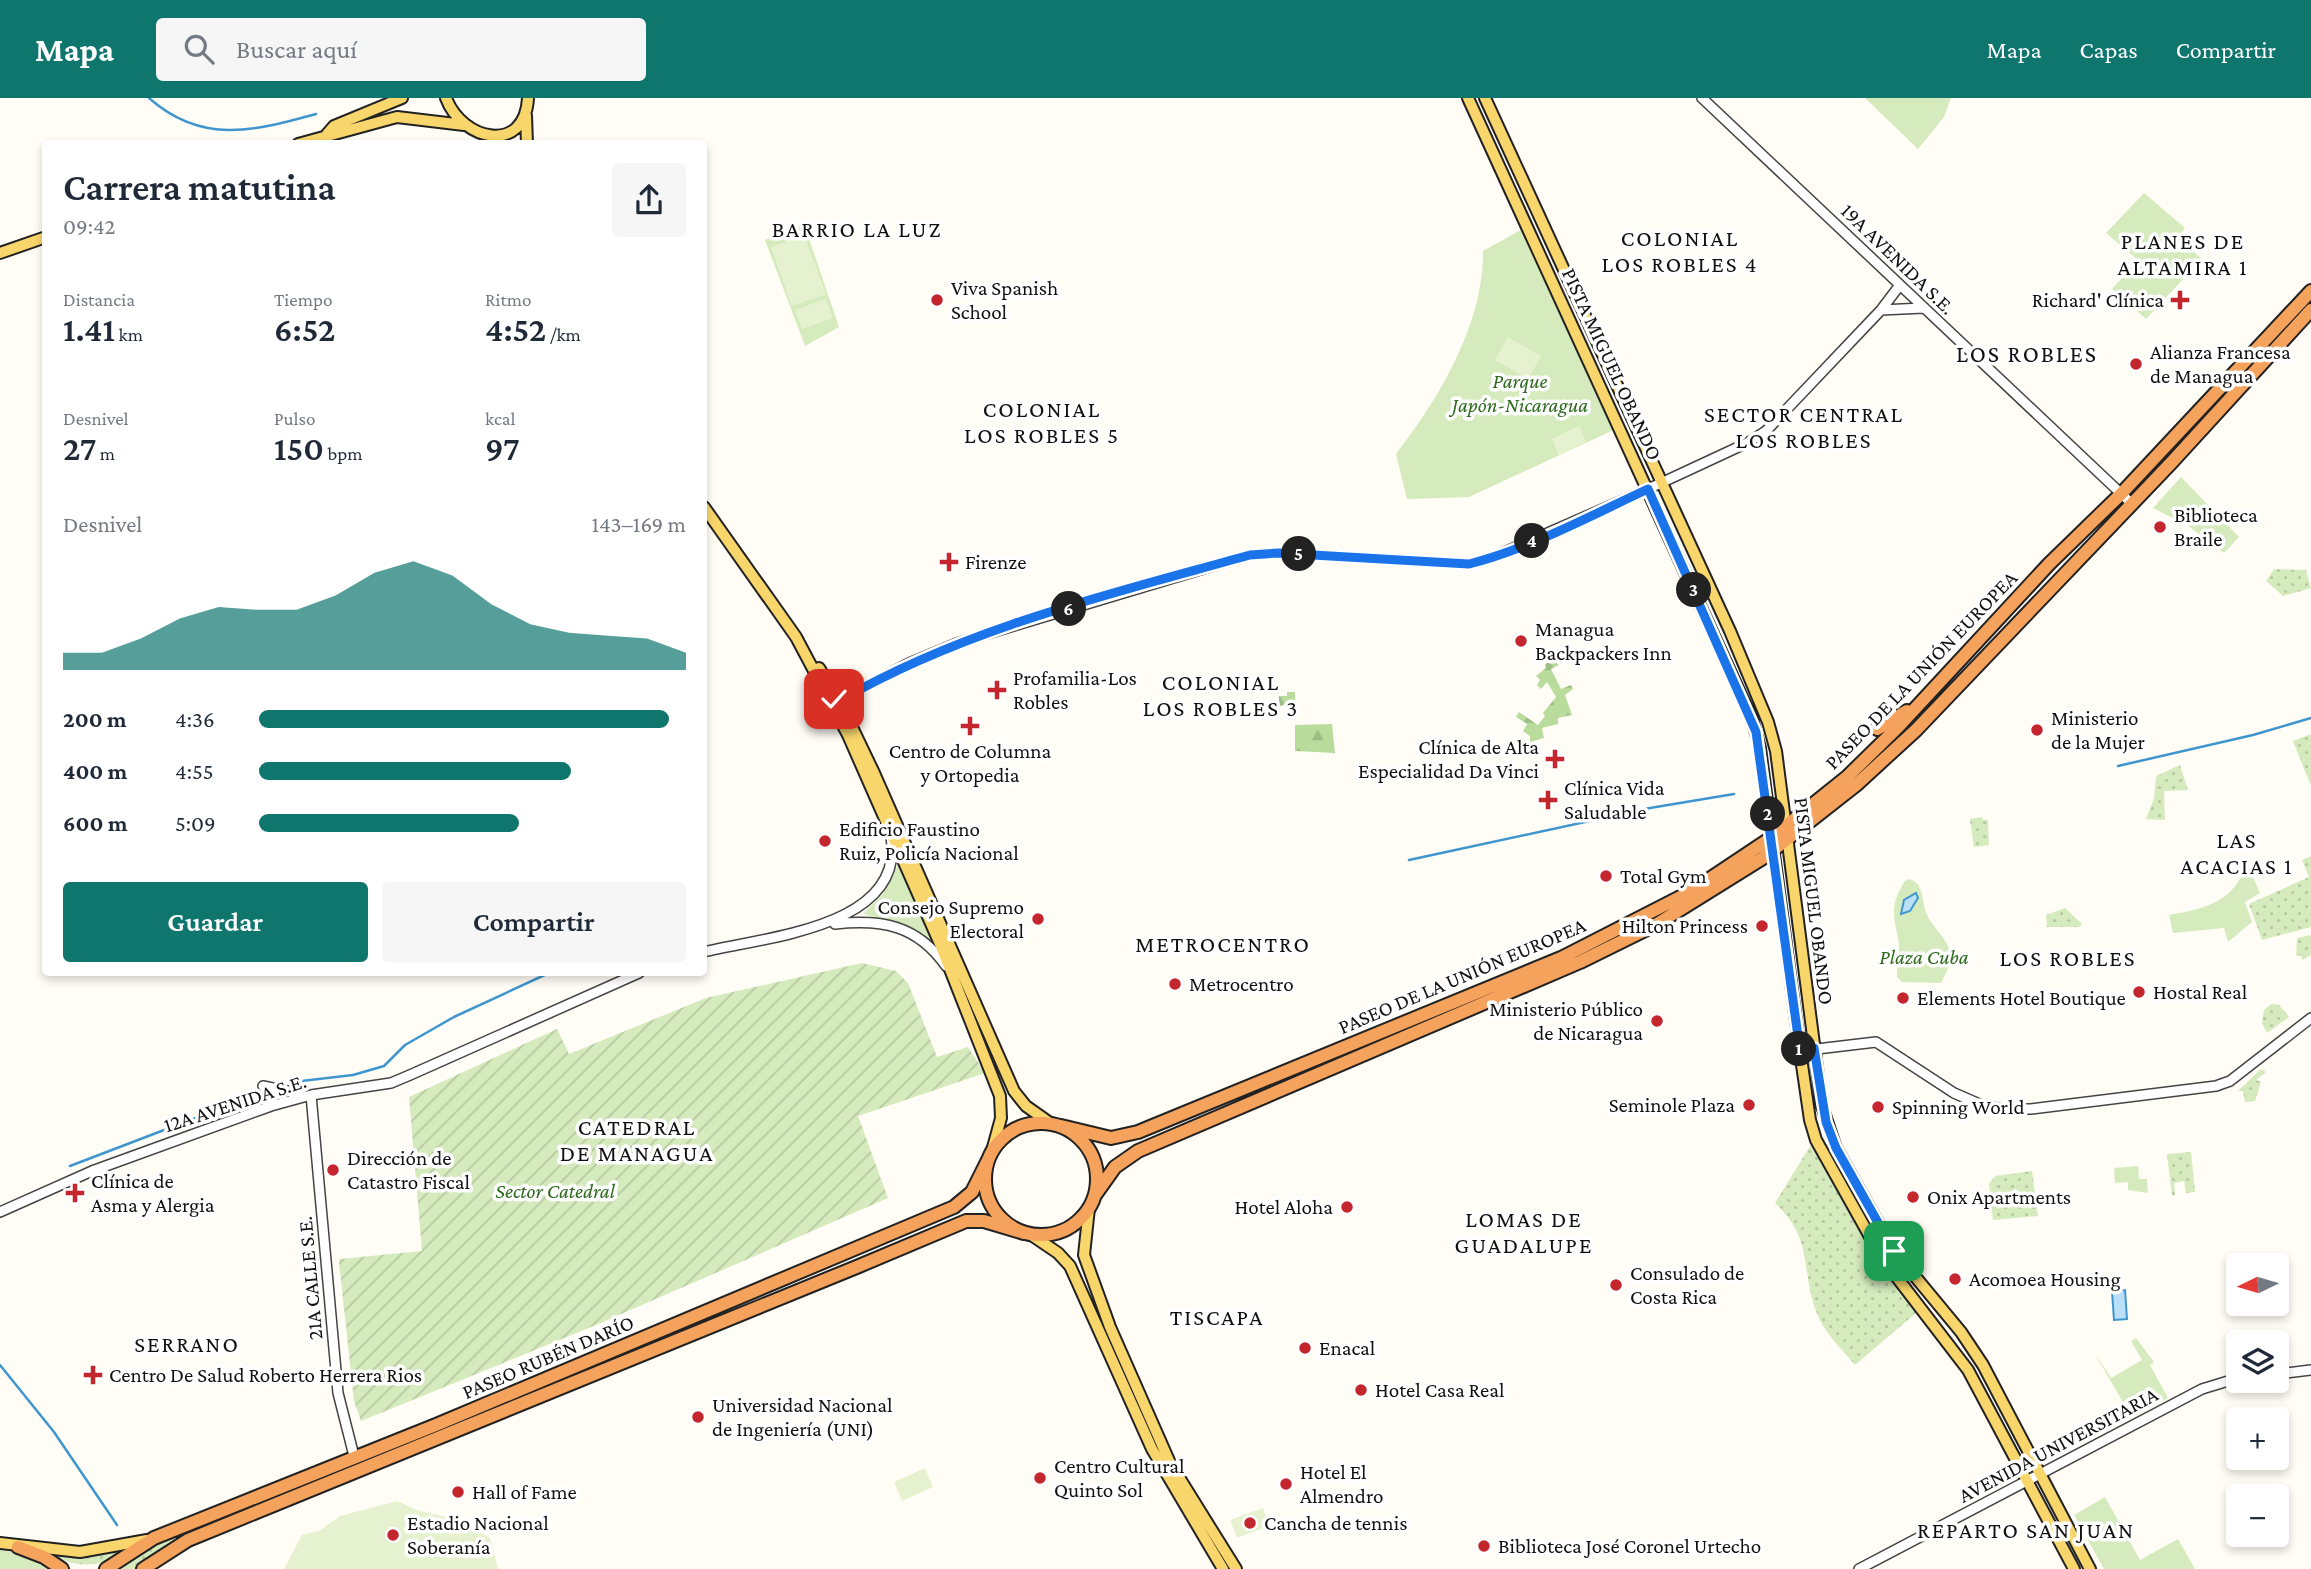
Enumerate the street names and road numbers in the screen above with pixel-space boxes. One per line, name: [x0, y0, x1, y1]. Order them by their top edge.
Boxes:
street label: 19A AVENIDA S.E.: [1836, 199, 1960, 319]
street label: PISTA MIGUEL OBANDO: [1557, 264, 1667, 464]
street label: PASEO DE LA UNIÓN EUROPEA: [1820, 566, 2022, 774]
street label: PISTA MIGUEL OBANDO: [1789, 796, 1839, 1006]
street label: PASEO DE LA UNIÓN EUROPEA: [1335, 913, 1589, 1039]
street label: 12A AVENIDA S.E.: [161, 1069, 309, 1137]
street label: 21A CALLE S.E.: [293, 1215, 327, 1341]
street label: PASEO RUBÉN DARÍO: [459, 1310, 637, 1404]
street label: AVENIDA UNIVERSITARIA: [1954, 1382, 2162, 1508]

